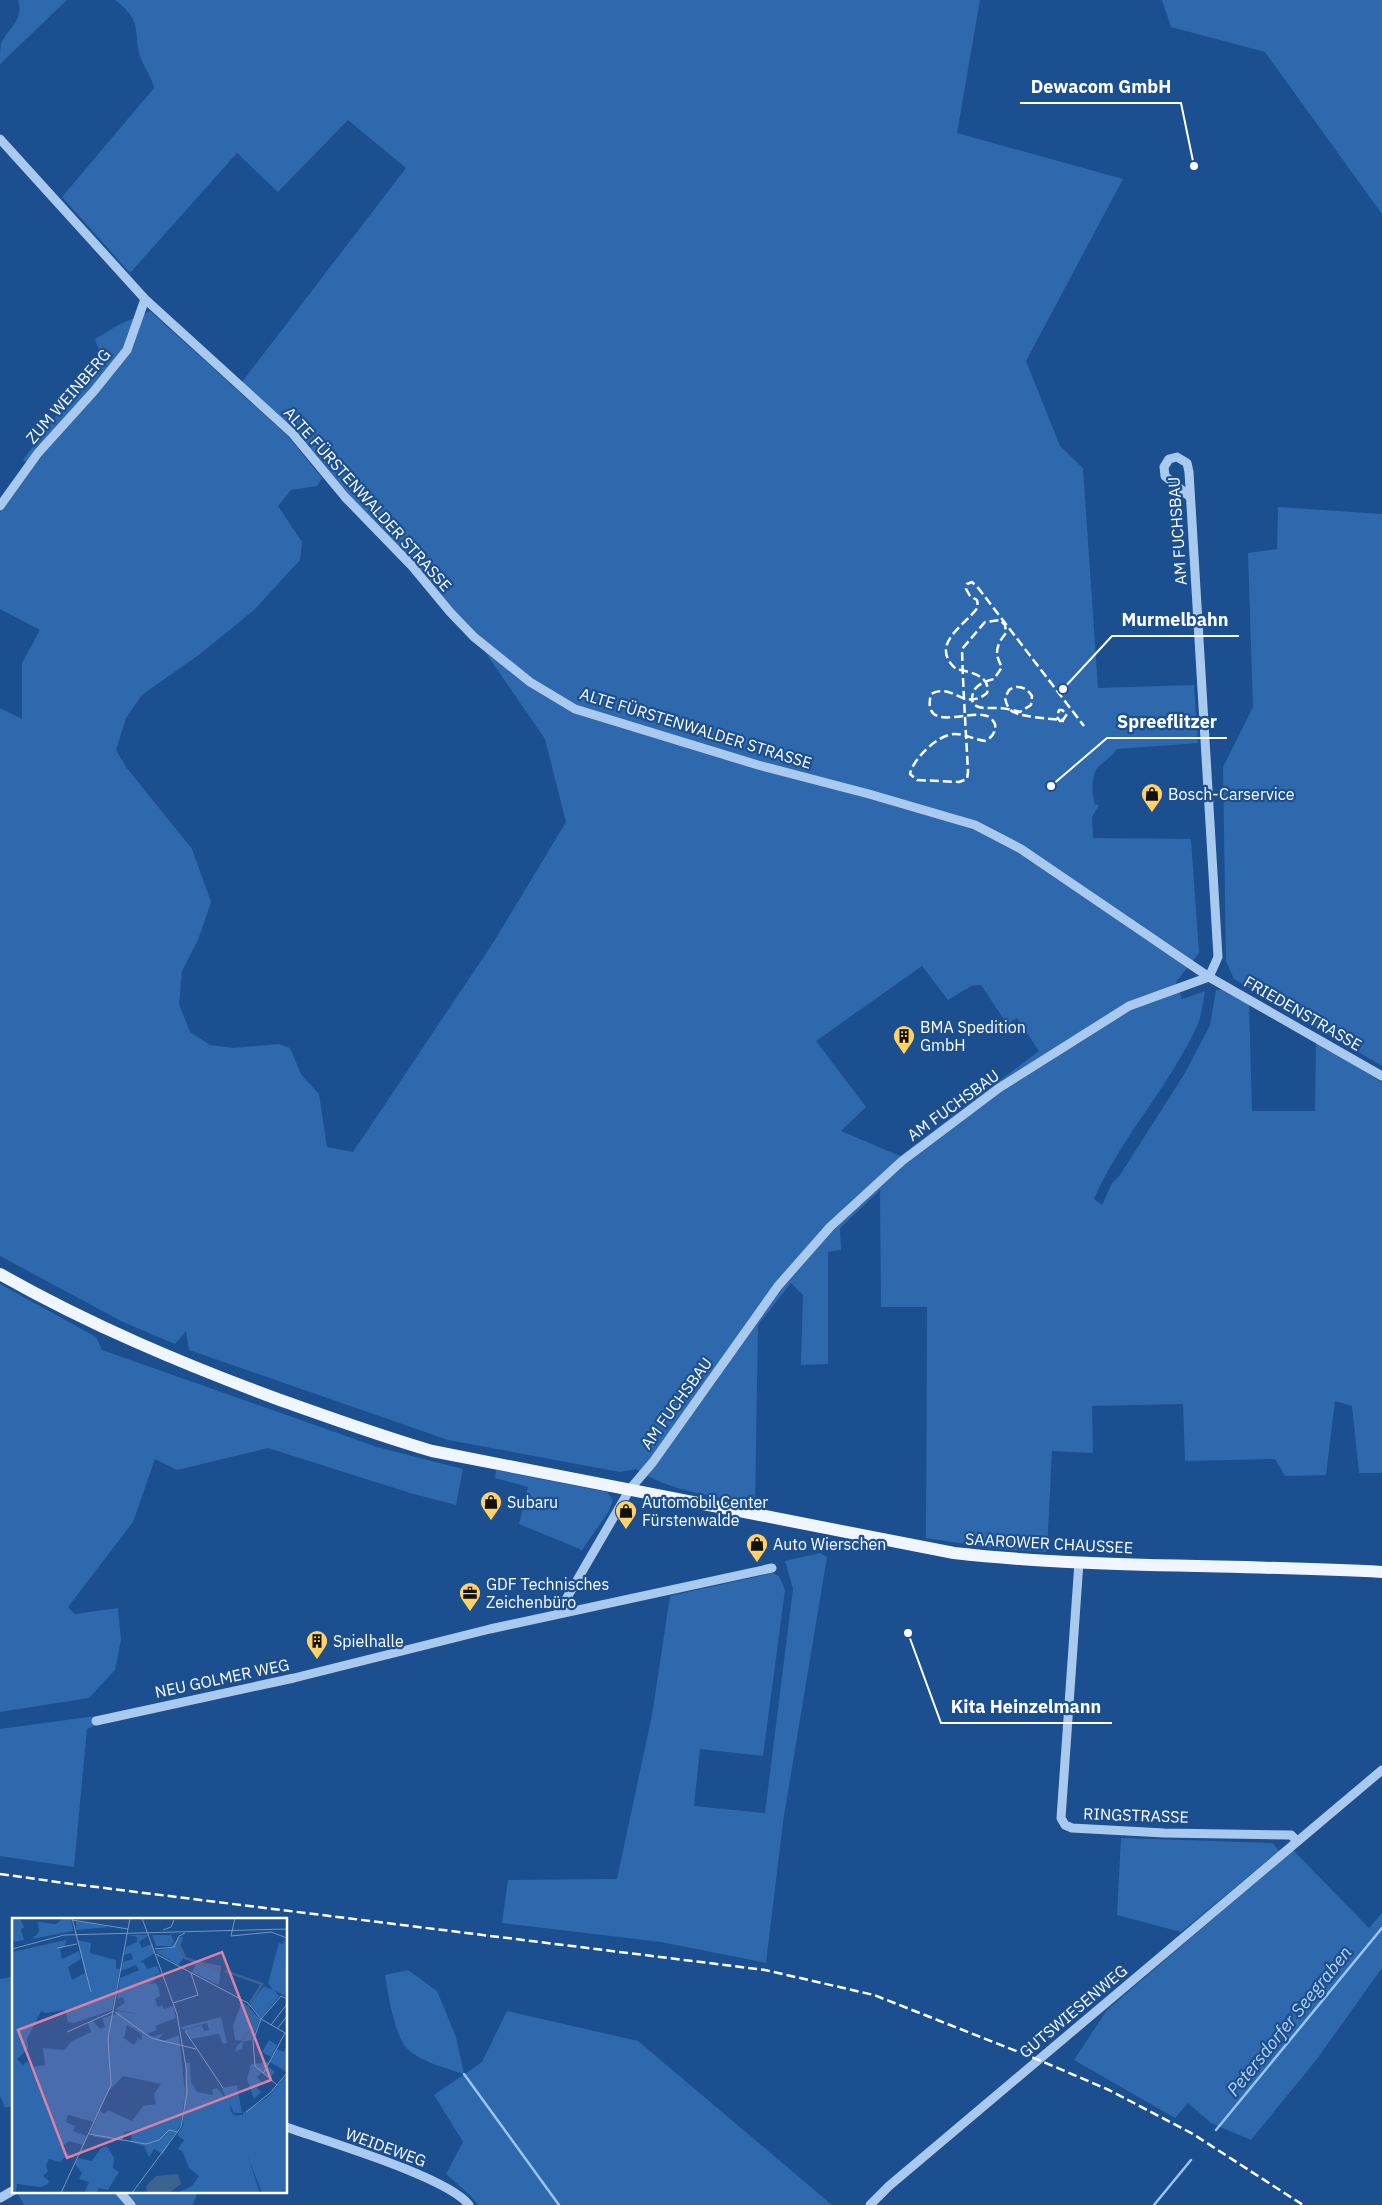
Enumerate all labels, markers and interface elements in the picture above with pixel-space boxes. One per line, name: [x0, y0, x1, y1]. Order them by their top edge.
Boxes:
callout: Dewacom GmbH: [1020, 70, 1181, 103]
text: Dewacom GmbH: [1031, 75, 1171, 98]
street label: ZUM WEINBERG: [21, 344, 115, 448]
street label: ALTE FÜRSTENWALDER STRASSE: [280, 403, 456, 595]
street label: AM FUCHSBAU: [1163, 476, 1191, 586]
callout: Murmelbahn: [1112, 603, 1239, 636]
text: Murmelbahn: [1121, 608, 1229, 631]
street label: ALTE FÜRSTENWALDER STRASSE: [578, 683, 814, 773]
callout: Spreeflitzer: [1107, 705, 1227, 738]
text: Spreeflitzer: [1117, 710, 1217, 733]
shop icon: Bosch-Carservice: [1140, 782, 1164, 813]
place label: Bosch-Carservice: [1168, 784, 1295, 804]
street label: FRIEDENSTRASSE: [1240, 971, 1366, 1055]
place label: BMA Spedition GmbH: [920, 1017, 1026, 1055]
building icon: BMA Spedition GmbH: [892, 1024, 916, 1055]
street label: AM FUCHSBAU: [903, 1065, 1003, 1145]
street label: AM FUCHSBAU: [636, 1353, 716, 1453]
shop icon: Subaru: [479, 1490, 503, 1521]
place label: Subaru: [507, 1492, 558, 1512]
place label: Automobil Center Fürstenwalde: [642, 1492, 768, 1530]
shop icon: Automobil Center Fürstenwalde: [614, 1499, 638, 1530]
street label: SAAROWER CHAUSSEE: [964, 1529, 1134, 1557]
shop icon: Auto Wierschen: [745, 1532, 769, 1563]
place label: Auto Wierschen: [773, 1534, 886, 1554]
place label: GDF Technisches Zeichenbüro: [486, 1574, 609, 1612]
office icon: GDF Technisches Zeichenbüro: [458, 1581, 482, 1612]
building icon: Spielhalle: [305, 1629, 329, 1660]
place label: Spielhalle: [333, 1631, 404, 1651]
street label: NEU GOLMER WEG: [153, 1654, 291, 1702]
callout: Kita Heinzelmann: [941, 1690, 1112, 1723]
text: Kita Heinzelmann: [951, 1695, 1101, 1718]
street label: RINGSTRASSE: [1083, 1803, 1189, 1827]
inset map: [12, 1918, 288, 2192]
water label: Petersdorfer Seegraben: [1221, 1941, 1357, 2101]
street label: GUTSWIESENWEG: [1015, 1960, 1131, 2062]
street label: WEIDEWEG: [343, 2123, 429, 2171]

